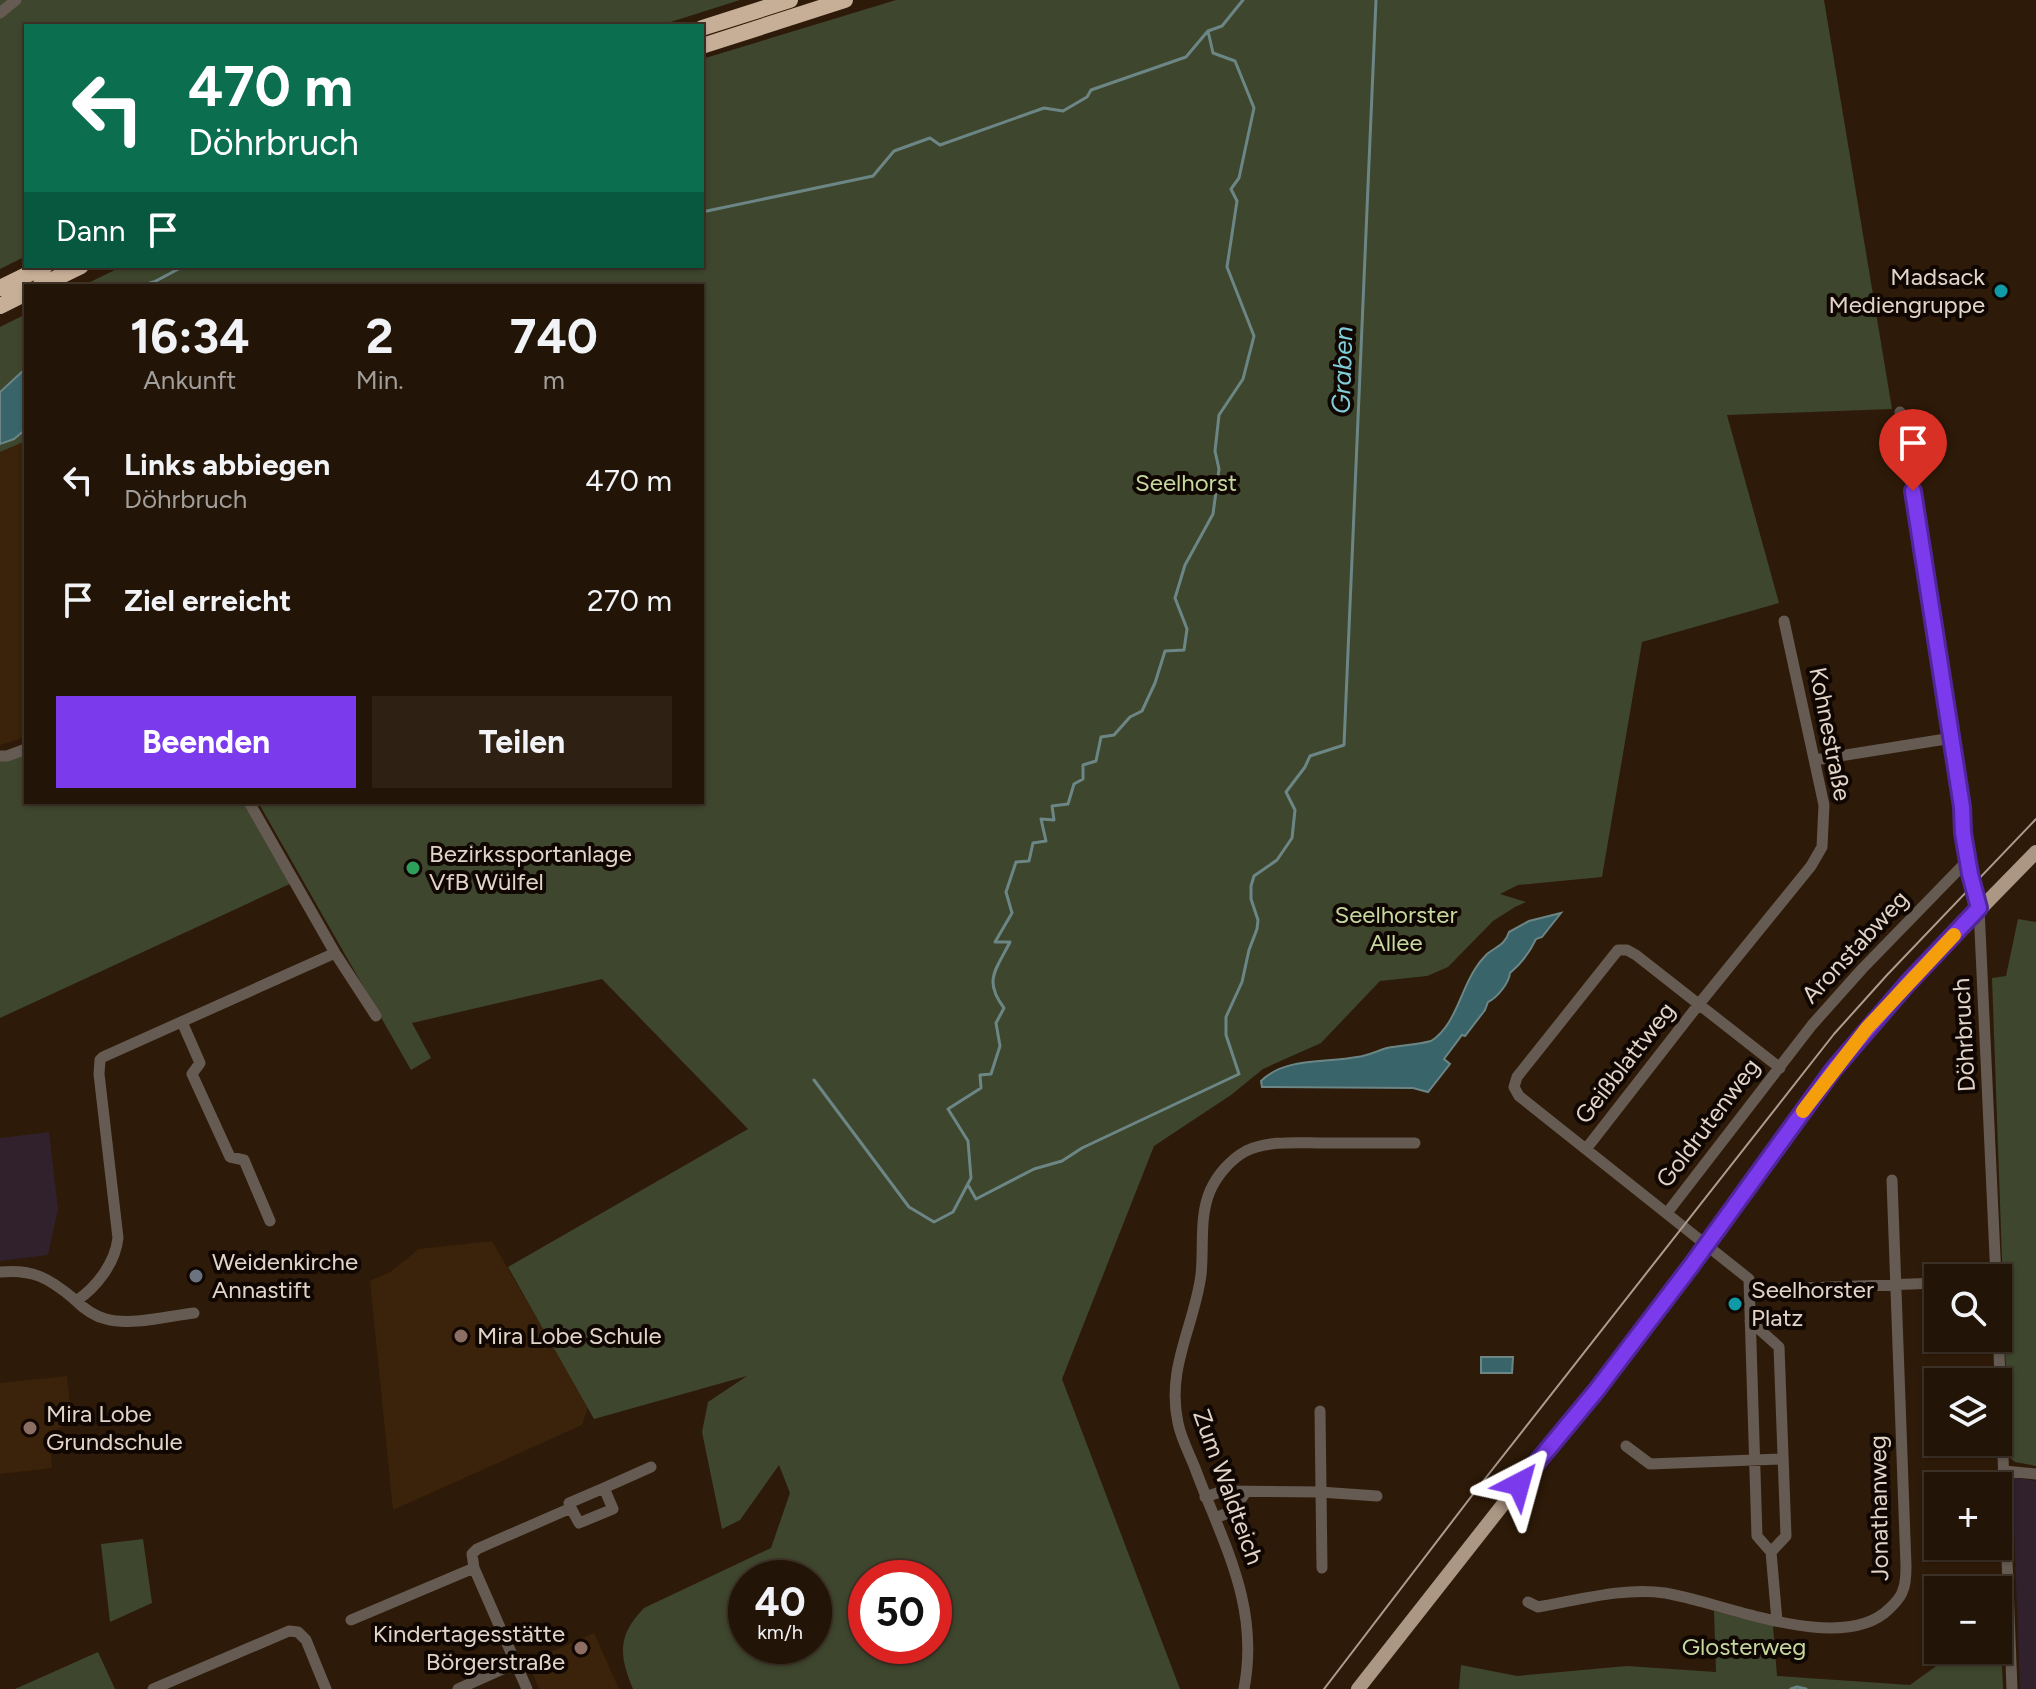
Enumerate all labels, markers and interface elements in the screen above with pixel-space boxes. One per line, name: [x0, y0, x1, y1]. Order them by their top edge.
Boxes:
text: 470 m: [188, 53, 353, 120]
icon: left: [56, 56, 160, 160]
text: Döhrbruch: [188, 121, 359, 164]
icon: arrive: [141, 208, 185, 252]
text: Dann: [56, 212, 125, 249]
place label: Madsack Mediengruppe: [1828, 262, 1985, 319]
marker: Madsack Mediengruppe: [1992, 282, 2010, 300]
text: 16:34: [130, 307, 250, 365]
text: 2: [366, 307, 394, 365]
text: 740: [510, 307, 598, 365]
water label: Graben: [1324, 326, 1360, 414]
text: Ankunft: [143, 364, 236, 396]
text: Min.: [356, 364, 404, 396]
text: m: [543, 364, 565, 396]
pin: [1879, 409, 1947, 491]
icon: arrive: [1891, 421, 1935, 465]
text: Links abbiegen: [124, 446, 330, 483]
icon: left: [56, 458, 100, 502]
text: 470 m: [585, 462, 672, 499]
park label: Seelhorst: [1135, 468, 1237, 497]
text: Döhrbruch: [124, 483, 247, 515]
icon: arrive: [56, 578, 100, 622]
text: Ziel erreicht: [124, 582, 291, 619]
text: 270 m: [587, 582, 672, 619]
street label: Kohnestraße: [1803, 665, 1858, 803]
button: Beenden: [56, 696, 356, 788]
button: Teilen: [372, 696, 672, 788]
place label: Bezirkssportanlage VfB Wülfel: [429, 839, 632, 896]
marker: Bezirkssportanlage VfB Wülfel: [404, 859, 422, 877]
street label: Aronstabweg: [1795, 884, 1914, 1009]
park label: Seelhorster Allee: [1334, 900, 1458, 957]
street label: Döhrbruch: [1946, 977, 1981, 1093]
street label: Geißblattweg: [1568, 996, 1681, 1129]
street label: Goldrutenweg: [1650, 1052, 1766, 1193]
place label: Weidenkirche Annastift: [212, 1247, 358, 1304]
map controls: [1924, 1264, 2012, 1664]
button: search: [1924, 1264, 2012, 1352]
marker: Weidenkirche Annastift: [187, 1267, 205, 1285]
place label: Seelhorster Platz: [1751, 1275, 1874, 1332]
marker: Seelhorster Platz: [1726, 1295, 1744, 1313]
place label: Mira Lobe Schule: [477, 1321, 662, 1350]
marker: Mira Lobe Schule: [452, 1327, 470, 1345]
button: layers: [1924, 1368, 2012, 1456]
place label: Mira Lobe Grundschule: [46, 1399, 183, 1456]
street label: Zum Waldteich: [1187, 1405, 1270, 1568]
marker: Mira Lobe Grundschule: [21, 1419, 39, 1437]
street label: Jonathanweg: [1863, 1435, 1894, 1581]
position arrow: [1477, 1442, 1561, 1526]
button: +: [1924, 1472, 2012, 1560]
speed limit sign: 50: [848, 1560, 952, 1664]
button: −: [1924, 1576, 2012, 1664]
text: 40: [754, 1578, 806, 1626]
place label: Kindertagesstätte Börgerstraße: [373, 1619, 565, 1676]
text: km/h: [757, 1620, 803, 1644]
park label: Glosterweg: [1682, 1632, 1806, 1661]
marker: Kindertagesstätte Börgerstraße: [572, 1639, 590, 1657]

